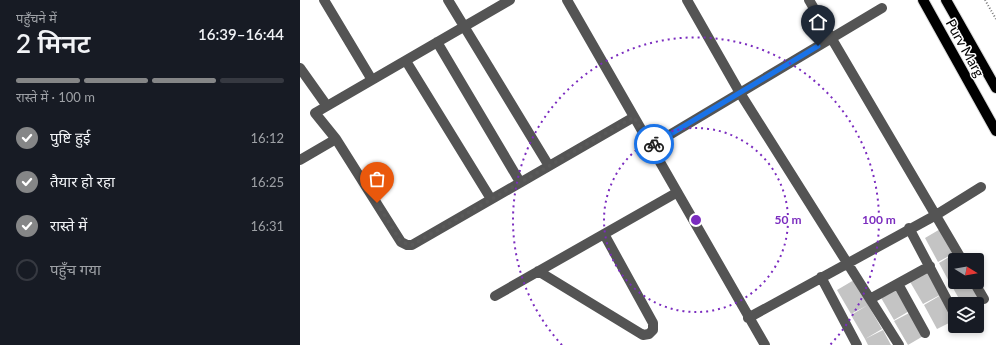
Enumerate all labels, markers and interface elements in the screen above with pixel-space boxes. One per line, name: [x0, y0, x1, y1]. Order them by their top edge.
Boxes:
pin: [801, 5, 835, 46]
text: पहुँचने में: [16, 10, 57, 26]
icon: home: [807, 11, 829, 33]
street label: Purv Marg: [943, 16, 988, 80]
text: 16:39–16:44: [198, 25, 284, 43]
text: 2 मिनट: [16, 27, 90, 59]
text: रास्ते में · 100 m: [16, 89, 95, 105]
courier: [634, 124, 674, 164]
icon: check: [16, 127, 38, 149]
text: पुष्टि हुई: [50, 128, 90, 146]
text: 16:12: [251, 130, 284, 146]
icon: bike: [643, 133, 665, 155]
pin: [360, 162, 394, 203]
icon: bag: [366, 168, 388, 190]
icon: check: [16, 171, 38, 193]
text: तैयार हो रहा: [50, 172, 115, 190]
text: 16:25: [251, 174, 284, 190]
text: 50 m: [775, 212, 801, 227]
text: 100 m: [862, 212, 896, 227]
centre of rings: [689, 213, 703, 227]
icon: check: [16, 215, 38, 237]
text: रास्ते में: [50, 216, 87, 234]
text: 16:31: [251, 218, 284, 234]
north arrow: [948, 253, 984, 289]
map controls: [948, 253, 984, 333]
text: पहुँच गया: [50, 260, 101, 278]
button: layers: [948, 297, 984, 333]

